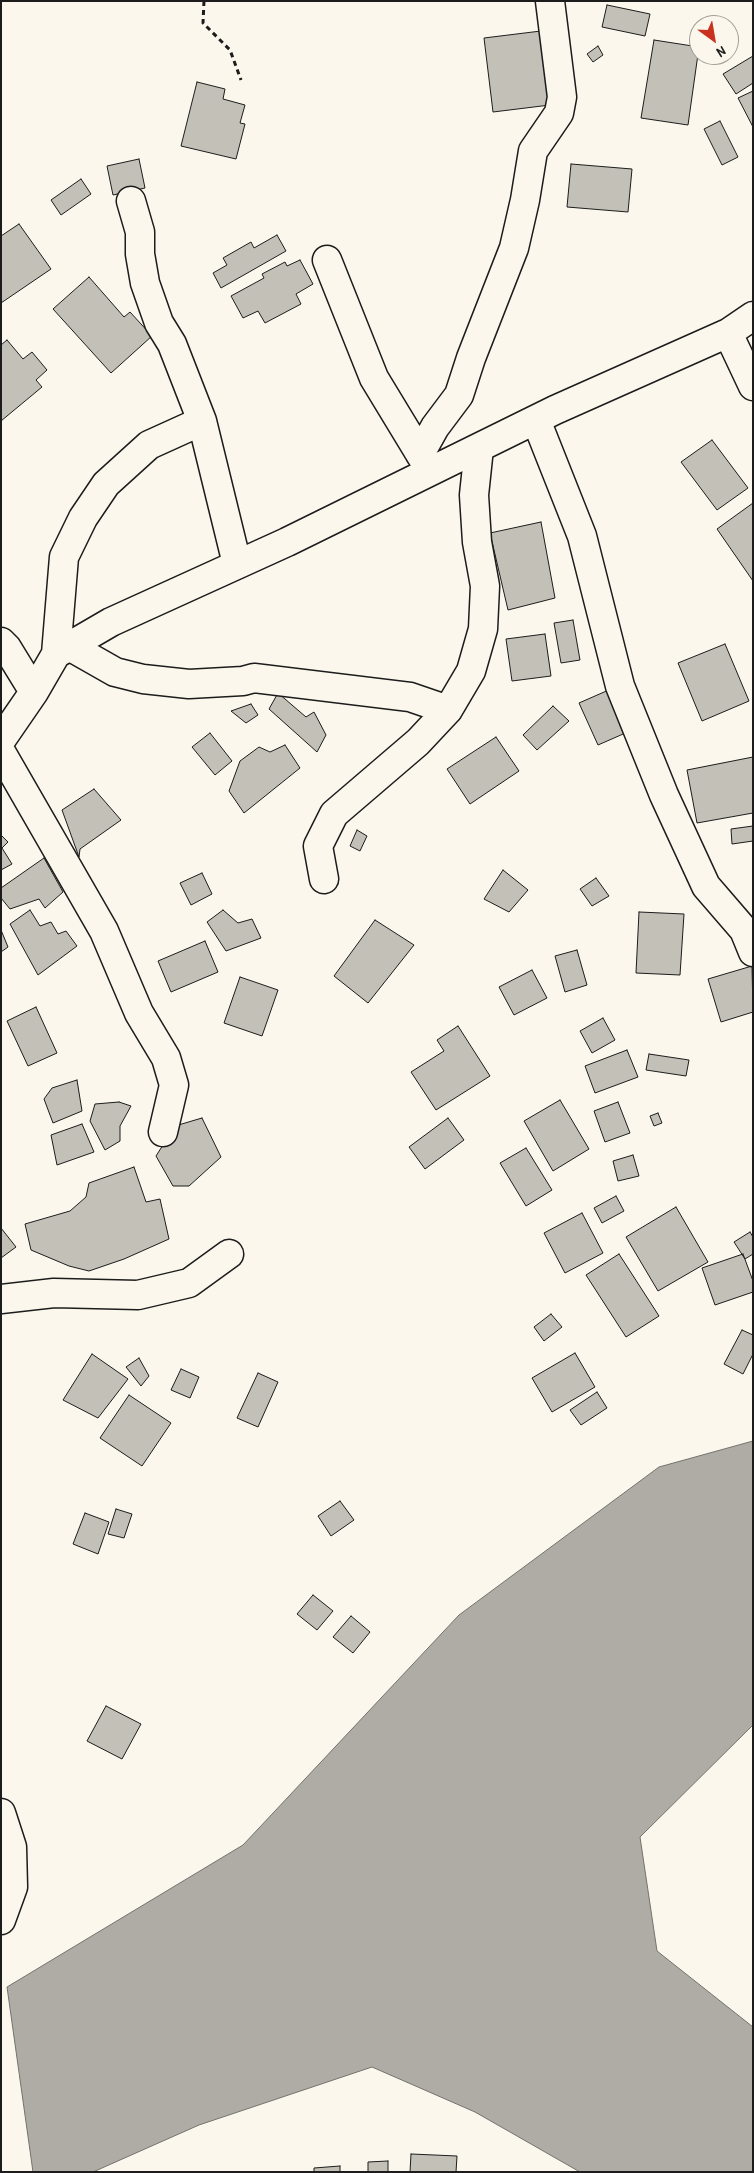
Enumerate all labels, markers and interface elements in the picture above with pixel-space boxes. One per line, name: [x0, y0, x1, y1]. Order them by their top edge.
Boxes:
north arrow: [689, 15, 739, 65]
text: N: [713, 42, 730, 62]

